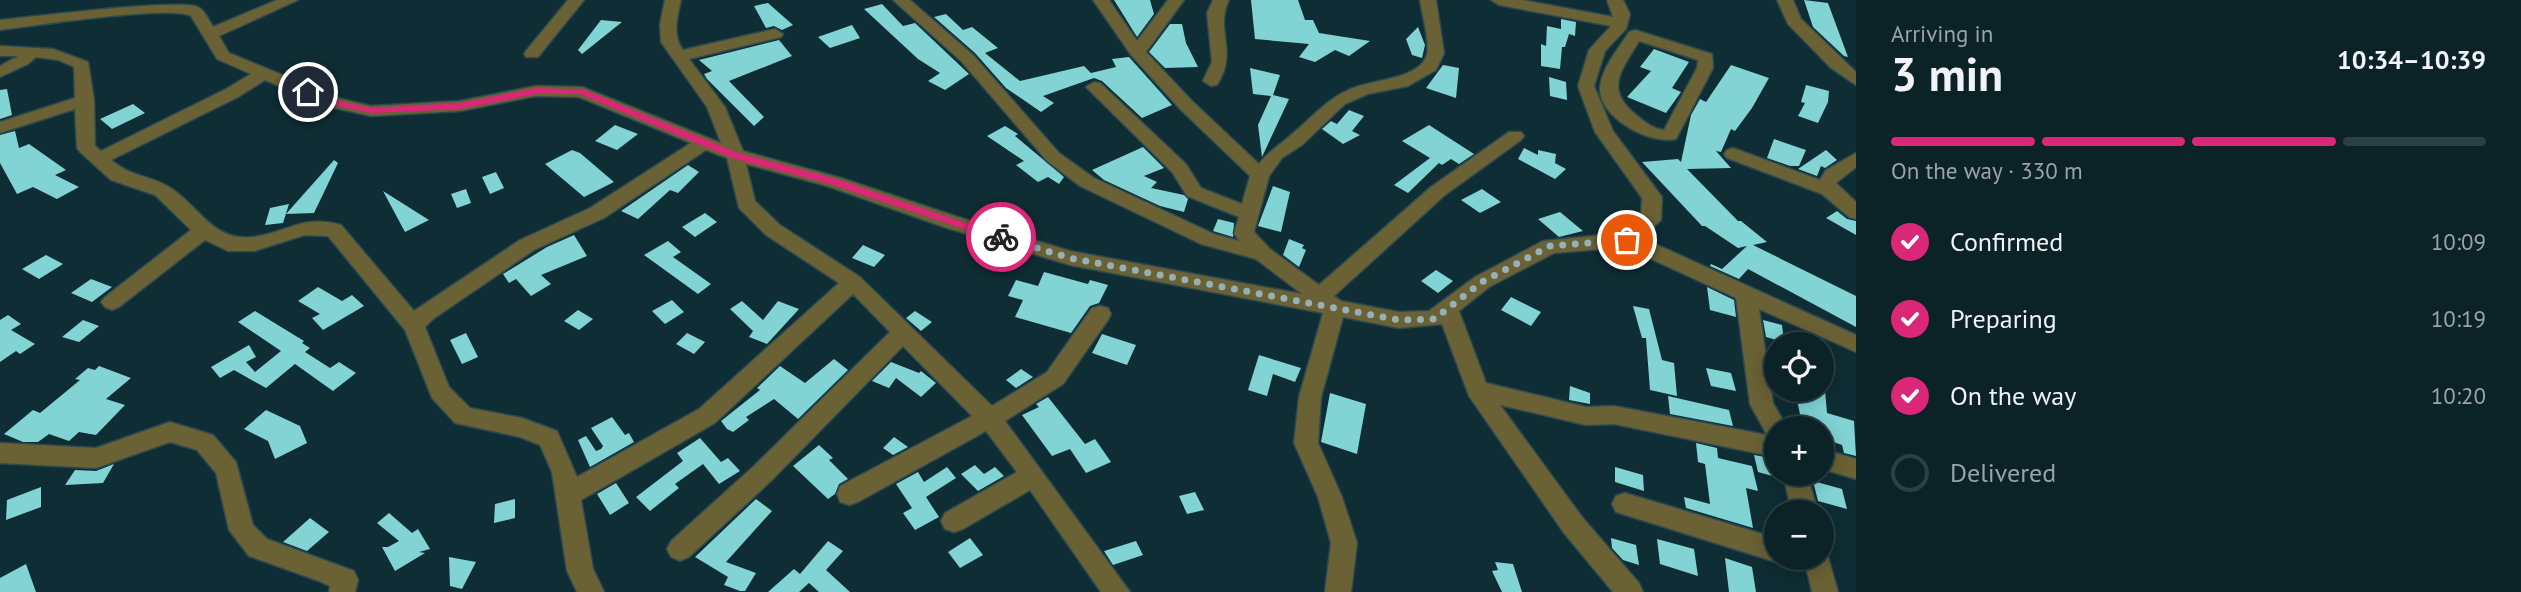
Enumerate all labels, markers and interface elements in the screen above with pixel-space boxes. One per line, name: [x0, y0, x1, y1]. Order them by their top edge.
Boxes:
text: Arriving in: [1891, 19, 1993, 48]
text: 10:34–10:39: [2337, 43, 2486, 76]
text: 3 min: [1891, 44, 2003, 104]
pin: [278, 62, 338, 122]
icon: home: [289, 73, 327, 111]
text: On the way · 330 m: [1891, 156, 2083, 185]
courier: [966, 202, 1036, 272]
pin: [1597, 210, 1657, 270]
icon: bike: [982, 218, 1020, 256]
icon: bag: [1608, 221, 1646, 259]
icon: check: [1891, 223, 1929, 261]
text: Confirmed: [1950, 225, 2063, 258]
text: 10:09: [2431, 227, 2486, 256]
icon: check: [1891, 300, 1929, 338]
text: Preparing: [1950, 302, 2057, 335]
text: 10:19: [2431, 304, 2486, 333]
map controls: [1764, 332, 1834, 570]
button: locate: [1764, 332, 1834, 402]
icon: check: [1891, 377, 1929, 415]
text: On the way: [1950, 379, 2076, 412]
text: 10:20: [2431, 381, 2486, 410]
button: +: [1764, 416, 1834, 486]
text: Delivered: [1950, 456, 2056, 489]
button: −: [1764, 500, 1834, 570]

